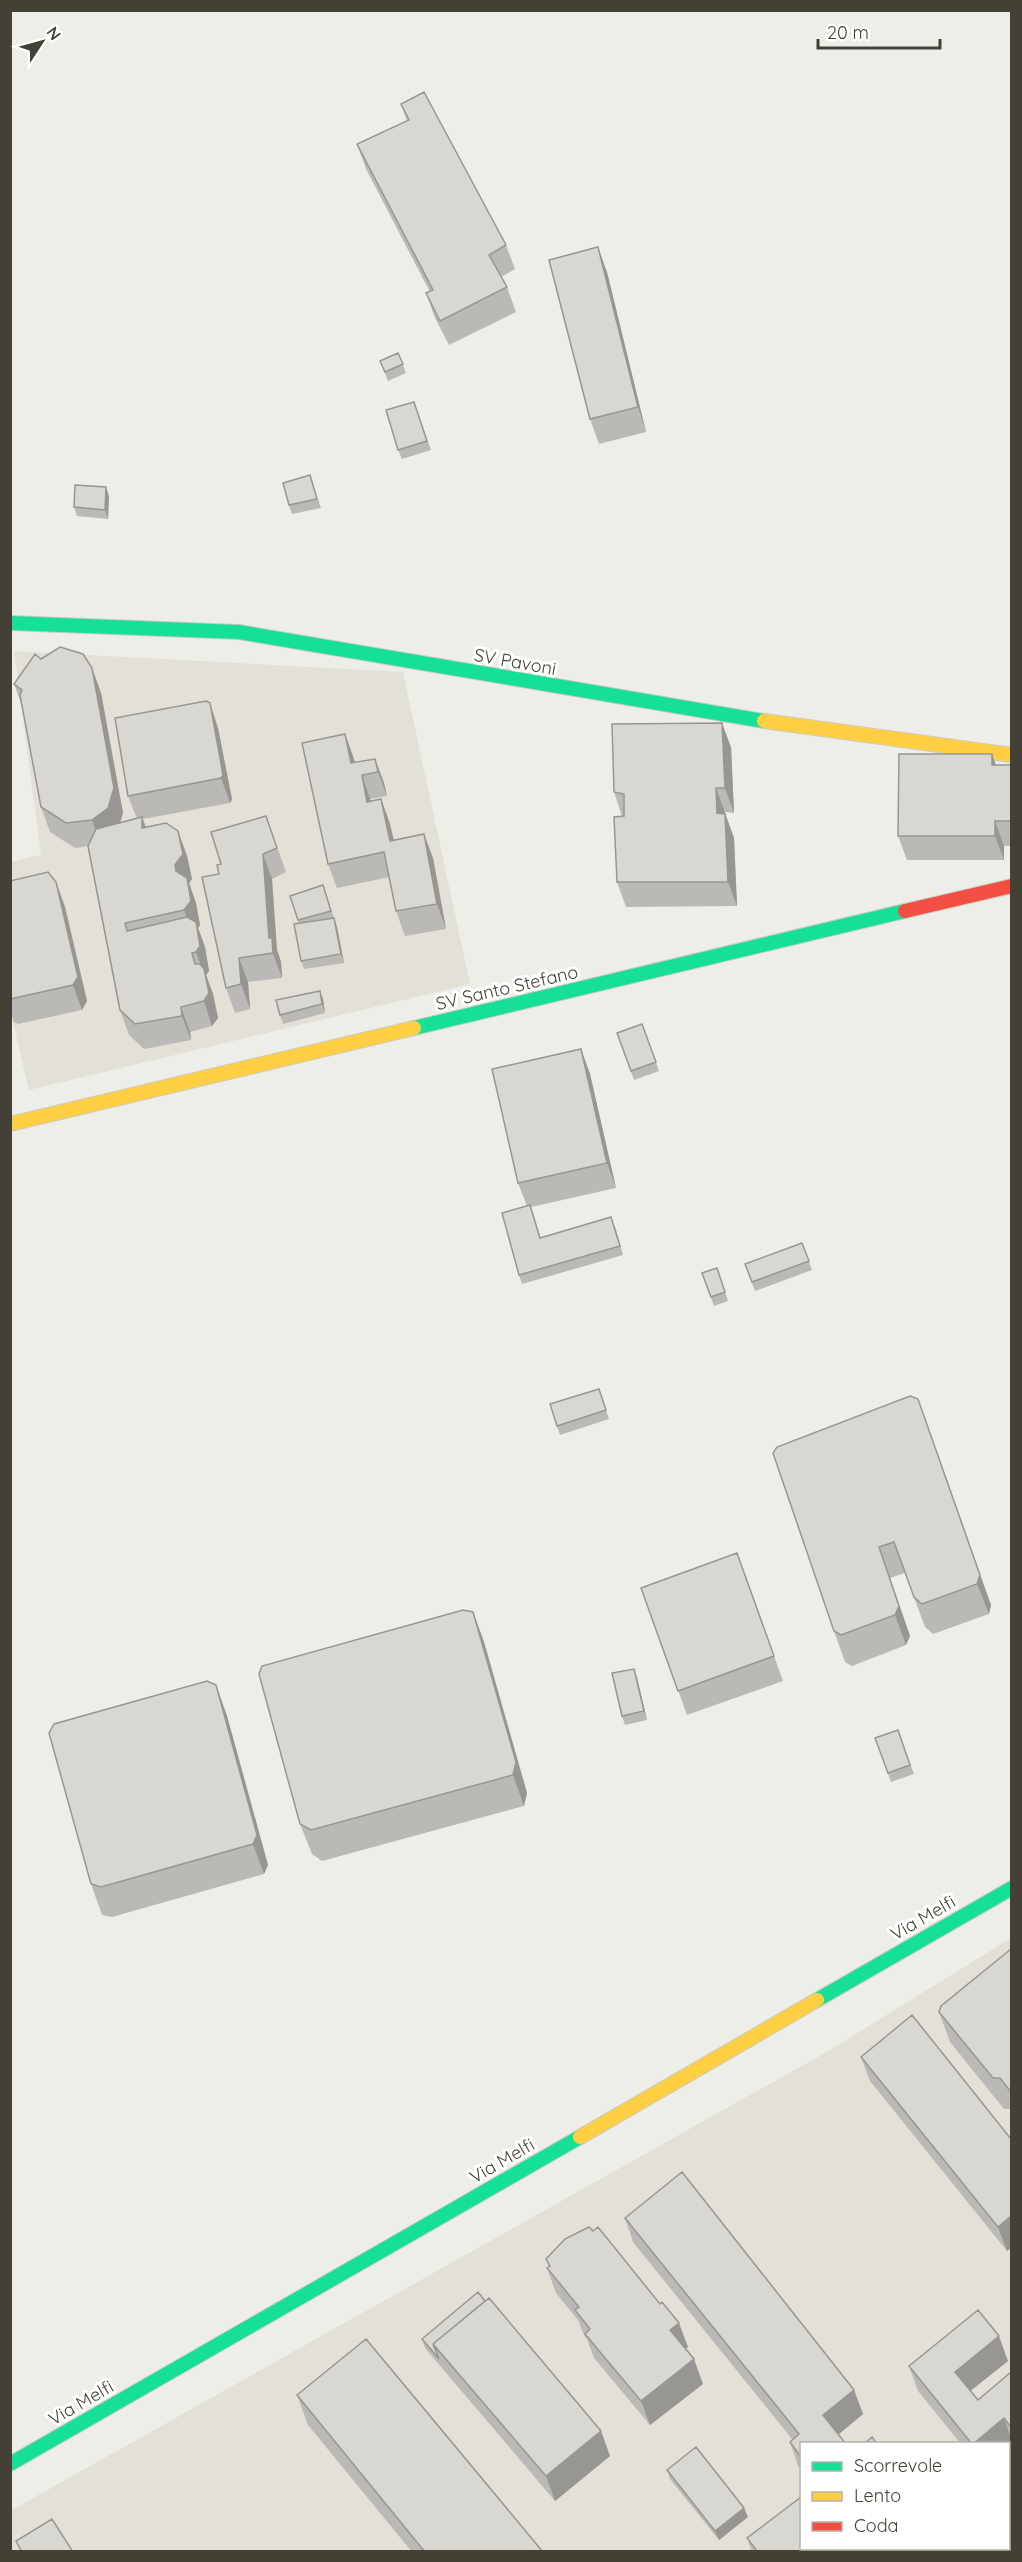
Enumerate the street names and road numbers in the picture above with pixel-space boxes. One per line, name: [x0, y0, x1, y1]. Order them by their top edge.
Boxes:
street label: SV Pavoni: [472, 643, 558, 680]
street label: SV Santo Stefano: [434, 960, 580, 1015]
street label: Via Melfi: [886, 1890, 959, 1945]
street label: Via Melfi: [465, 2133, 538, 2188]
street label: Via Melfi: [44, 2375, 117, 2430]

